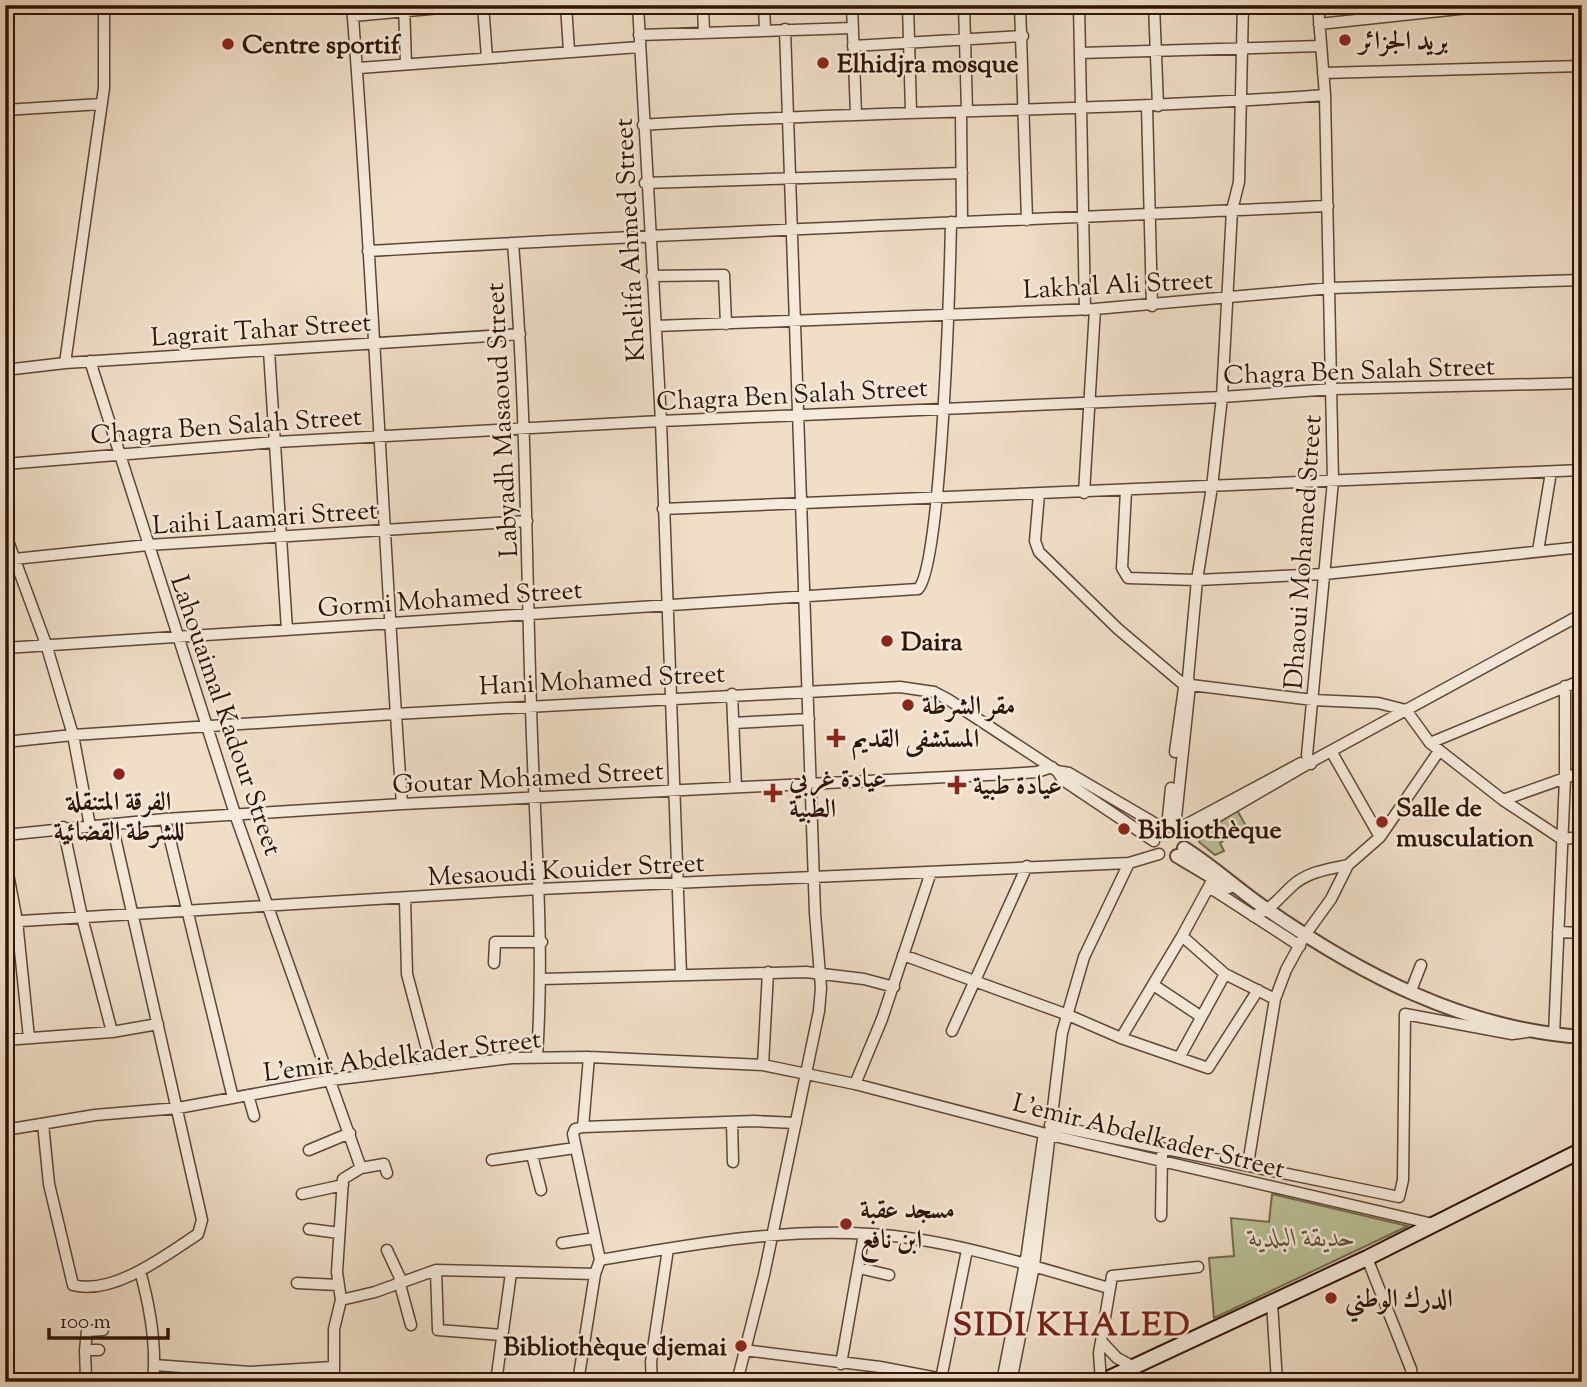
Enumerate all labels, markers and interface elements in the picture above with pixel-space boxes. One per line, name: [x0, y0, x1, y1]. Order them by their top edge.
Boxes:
place label: بريد الجزائر: [1356, 24, 1449, 61]
place label: Centre sportif: [242, 28, 402, 65]
marker: بريد الجزائر: [1337, 32, 1353, 48]
marker: Centre sportif: [220, 36, 236, 52]
place label: Elhidjra mosque: [837, 47, 1019, 84]
marker: Elhidjra mosque: [815, 55, 831, 71]
street label: Khelifa Ahmed Street: [607, 117, 656, 363]
street label: Lakhal Ali Street: [1022, 263, 1214, 310]
street label: Labyadh Masaoud Street: [478, 281, 529, 558]
street label: Lagrait Tahar Street: [150, 305, 373, 358]
street label: Chagra Ben Salah Street: [1223, 349, 1496, 396]
street label: Chagra Ben Salah Street: [655, 371, 929, 422]
street label: Chagra Ben Salah Street: [89, 400, 363, 455]
street label: Dhaoui Mohamed Street: [1276, 414, 1333, 691]
street label: Laihi Laamari Street: [151, 493, 379, 546]
street label: Lahouaimal Kadour Street: [159, 571, 290, 861]
street label: Gormi Mohamed Street: [317, 573, 584, 628]
place label: Daira: [901, 625, 963, 662]
marker: Daira: [879, 633, 895, 649]
street label: Hani Mohamed Street: [478, 657, 726, 706]
place label: مقر الشرطة: [922, 689, 1015, 726]
marker: مقر الشرطة: [900, 697, 916, 713]
place label: المستشفى القديم: [852, 722, 979, 761]
marker: المستشفى القديم: [826, 728, 846, 748]
street label: Goutar Mohamed Street: [391, 754, 665, 805]
place label: عيادة غربي الطبية: [788, 762, 887, 829]
marker: الفرقة المتنقلة للشرطة القضائية: [111, 766, 127, 782]
place label: عيادة طبية: [973, 769, 1062, 806]
marker: عيادة طبية: [947, 775, 967, 795]
marker: عيادة غربي الطبية: [763, 783, 783, 803]
place label: الفرقة المتنقلة للشرطة القضائية: [54, 785, 184, 852]
place label: Salle de musculation: [1396, 791, 1535, 858]
place label: Bibliothèque: [1138, 813, 1282, 850]
marker: Salle de musculation: [1374, 814, 1390, 830]
marker: Bibliothèque: [1116, 821, 1132, 837]
street label: Mesaoudi Kouider Street: [427, 846, 706, 897]
street label: L'emir Abdelkader Street: [261, 1022, 543, 1093]
street label: L'emir Abdelkader Street: [1008, 1086, 1289, 1189]
place label: مسجد عقبة ابن نافع: [860, 1193, 955, 1263]
marker: مسجد عقبة ابن نافع: [838, 1216, 854, 1232]
park label: حديقة البلدية: [1246, 1221, 1356, 1258]
place label: الدرك الوطني: [1345, 1282, 1453, 1323]
marker: الدرك الوطني: [1323, 1290, 1339, 1306]
scale bar: [49, 1296, 168, 1340]
district label: SIDI KHALED: [952, 1303, 1192, 1351]
text: 100 m: [60, 1308, 111, 1338]
place label: Bibliothèque djemai: [503, 1330, 728, 1367]
marker: Bibliothèque djemai: [733, 1338, 749, 1354]

